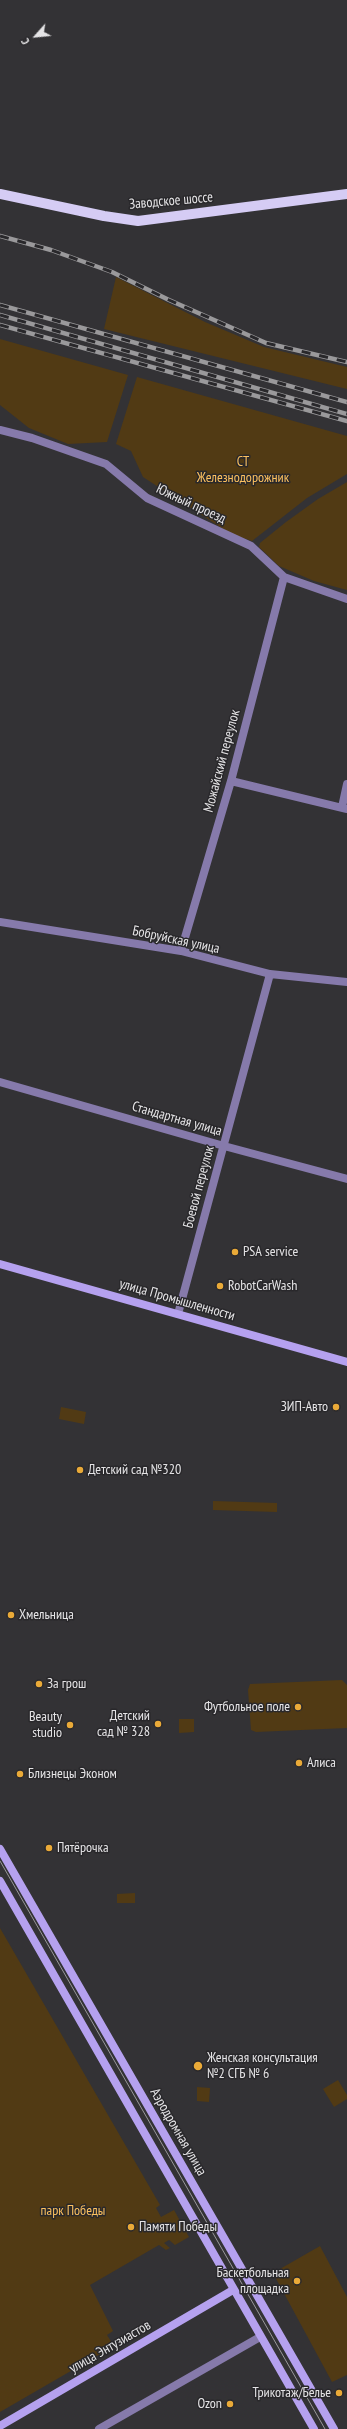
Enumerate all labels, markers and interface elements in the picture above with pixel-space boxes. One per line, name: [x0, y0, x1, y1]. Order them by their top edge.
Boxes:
north arrow: [16, 16, 56, 56]
text: С: [18, 36, 33, 47]
street label: Заводское шоссе: [128, 189, 214, 213]
park label: СТ Железнодорожник: [197, 454, 289, 486]
street label: Южный проезд: [153, 480, 229, 528]
street label: Можайский переулок: [200, 708, 244, 814]
street label: Бобруйская улица: [131, 923, 221, 957]
street label: Стандартная улица: [130, 1098, 224, 1140]
street label: Боевой переулок: [180, 1144, 218, 1230]
place label: PSA service: [243, 1244, 298, 1260]
marker: PSA service: [230, 1247, 240, 1257]
street label: улица Промышленности: [117, 1275, 237, 1325]
place label: RobotCarWash: [228, 1278, 297, 1294]
marker: RobotCarWash: [215, 1281, 225, 1291]
place label: ЗИП-Авто: [281, 1399, 328, 1415]
marker: ЗИП-Авто: [331, 1402, 341, 1412]
place label: Детский сад №320: [88, 1462, 181, 1478]
marker: Детский сад №320: [75, 1465, 85, 1475]
place label: Хмельница: [19, 1607, 74, 1623]
marker: Хмельница: [6, 1610, 16, 1620]
place label: За грош: [47, 1676, 86, 1692]
marker: За грош: [34, 1679, 44, 1689]
place label: Футбольное поле: [204, 1699, 290, 1715]
marker: Футбольное поле: [293, 1702, 303, 1712]
place label: Детский сад № 328: [97, 1708, 150, 1740]
place label: Beauty studio: [29, 1709, 62, 1742]
marker: Детский сад № 328: [153, 1719, 163, 1729]
marker: Beauty studio: [65, 1720, 75, 1730]
place label: Алиса: [307, 1755, 336, 1771]
marker: Алиса: [294, 1758, 304, 1768]
place label: Близнецы Эконом: [28, 1766, 117, 1782]
marker: Близнецы Эконом: [15, 1769, 25, 1779]
place label: Пятёрочка: [57, 1840, 109, 1856]
marker: Пятёрочка: [44, 1843, 54, 1853]
place label: Женская консультация №2 СГБ № 6: [207, 2050, 318, 2082]
marker: Женская консультация №2 СГБ № 6: [192, 2060, 204, 2072]
street label: Аэродромная улица: [146, 2085, 210, 2179]
park label: парк Победы: [41, 2203, 105, 2219]
place label: Памяти Победы: [139, 2219, 217, 2235]
marker: Памяти Победы: [126, 2222, 136, 2232]
place label: Баскетбольная площадка: [216, 2265, 289, 2298]
marker: Баскетбольная площадка: [292, 2276, 302, 2286]
street label: улица Энтузиастов: [66, 2317, 154, 2377]
place label: Трикотаж/Белье: [252, 2385, 331, 2401]
marker: Трикотаж/Белье: [334, 2388, 344, 2398]
place label: Ozon: [197, 2396, 222, 2412]
marker: Ozon: [225, 2399, 235, 2409]

